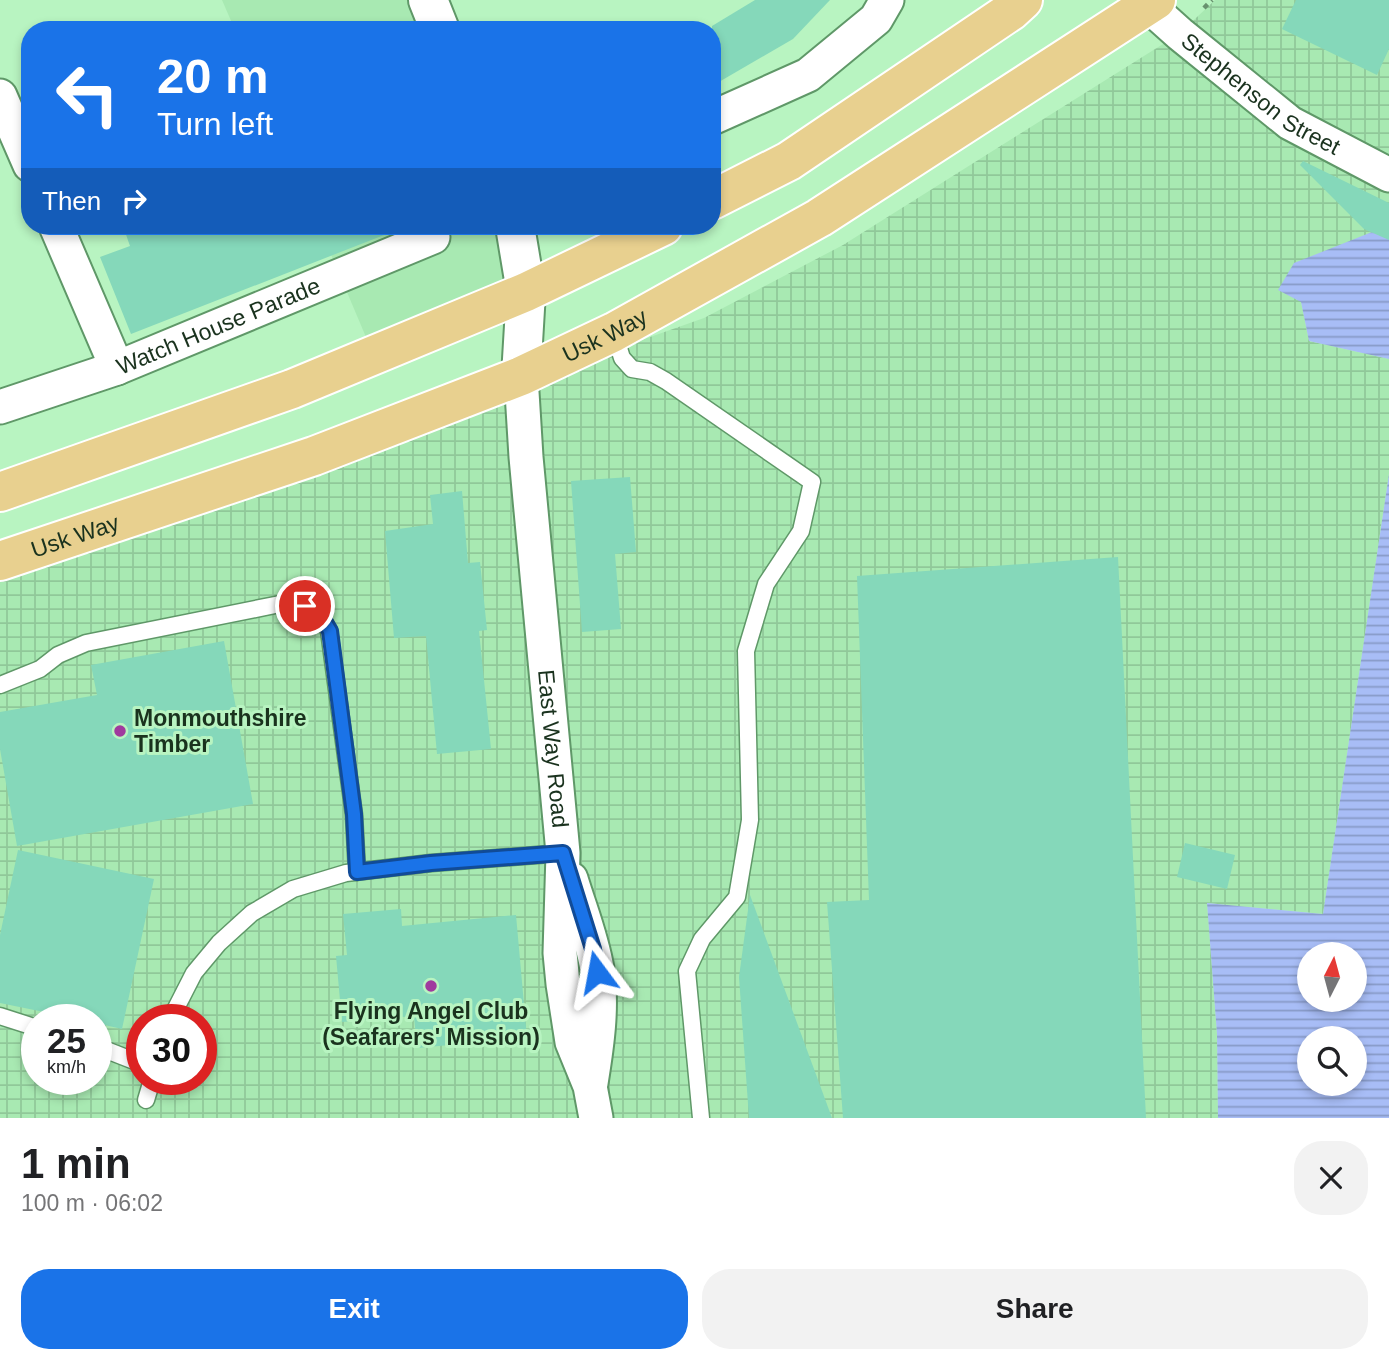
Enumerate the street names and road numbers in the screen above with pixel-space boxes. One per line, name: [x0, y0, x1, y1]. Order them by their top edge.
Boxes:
street label: Stephenson Street: [1176, 27, 1345, 160]
street label: Watch House Parade: [113, 272, 324, 380]
street label: Usk Way: [558, 303, 652, 367]
street label: Usk Way: [28, 509, 123, 563]
street label: East Way Road: [533, 668, 574, 829]

